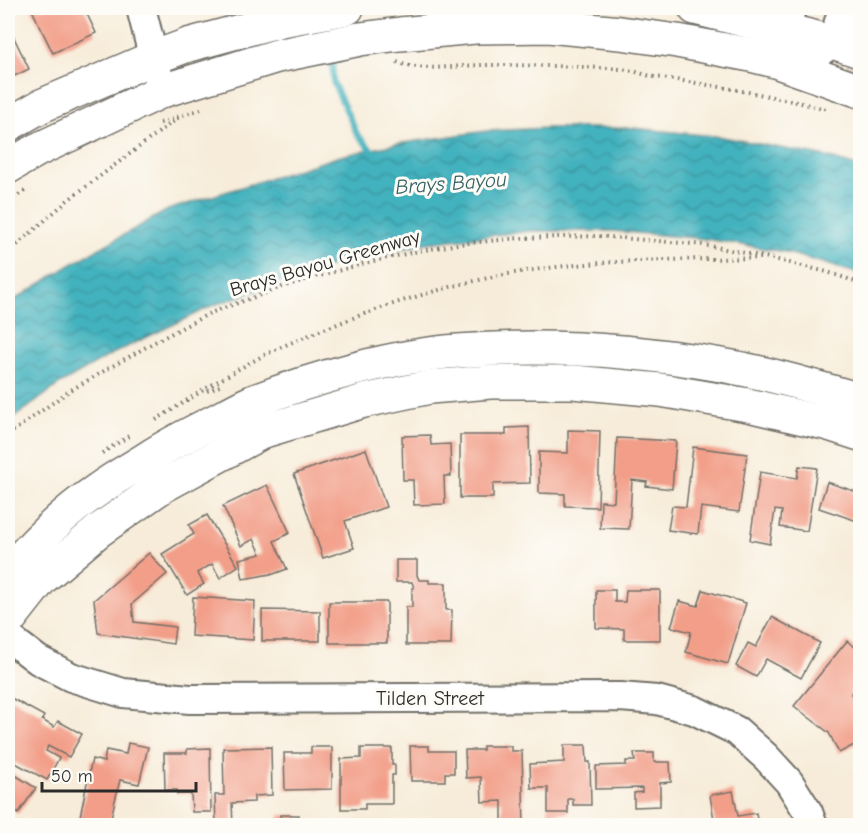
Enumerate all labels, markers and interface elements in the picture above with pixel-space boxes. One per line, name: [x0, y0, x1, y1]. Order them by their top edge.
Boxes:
water label: Brays Bayou: [394, 167, 508, 199]
street label: Brays Bayou Greenway: [227, 225, 423, 301]
street label: Tilden Street: [376, 687, 485, 710]
scale bar: [42, 755, 196, 793]
text: 50 m: [51, 766, 93, 787]

